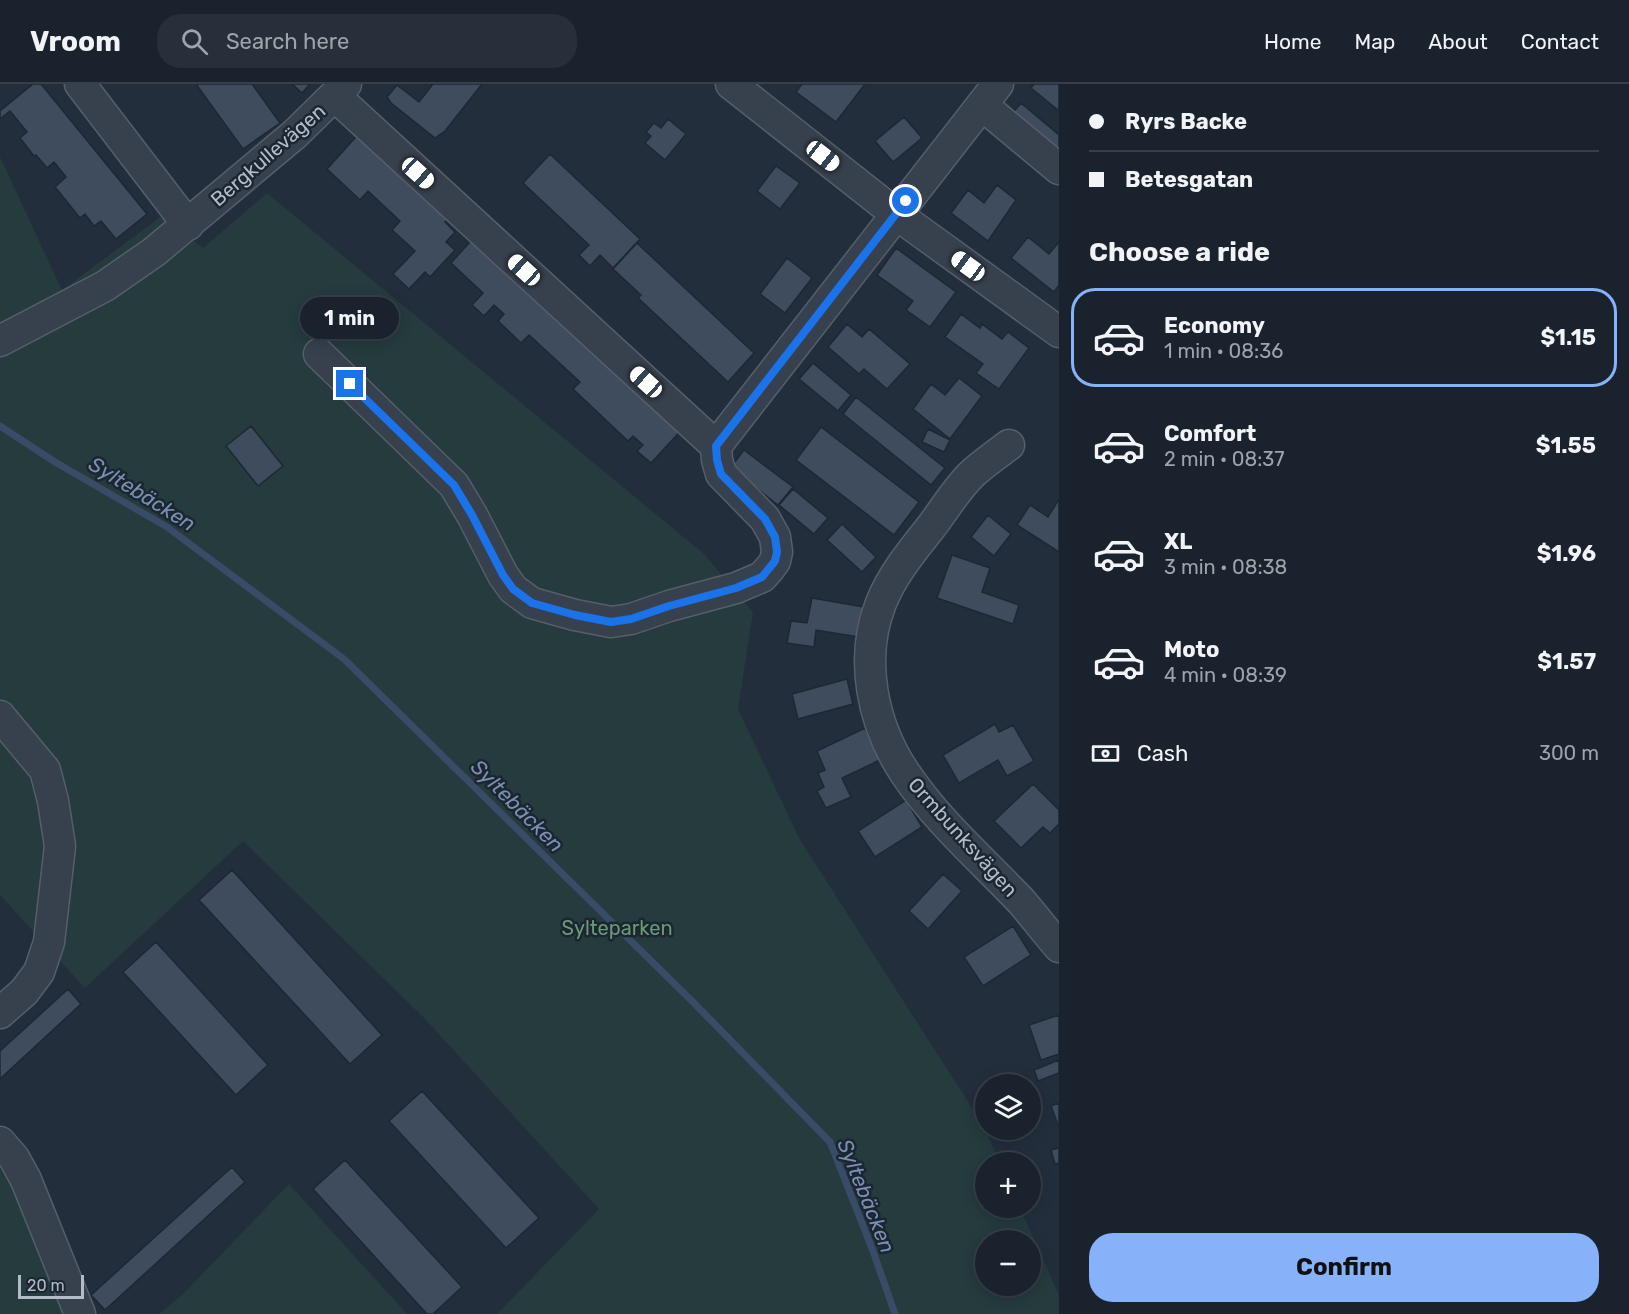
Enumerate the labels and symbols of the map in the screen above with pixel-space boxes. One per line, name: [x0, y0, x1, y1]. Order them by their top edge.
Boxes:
street label: Bergkullevägen: [206, 99, 330, 211]
car: [803, 138, 843, 174]
car: [399, 154, 437, 192]
route start: [892, 187, 919, 214]
car: [948, 248, 988, 284]
car: [505, 251, 543, 289]
callout: 1 min: [300, 297, 400, 339]
car: [627, 363, 665, 401]
route end: [336, 370, 363, 397]
water label: Syltebäcken: [84, 451, 200, 536]
water label: Syltebäcken: [466, 754, 569, 857]
street label: Ormbunksvägen: [903, 773, 1023, 901]
park label: Sylteparken: [561, 916, 673, 940]
water label: Syltebäcken: [832, 1135, 901, 1256]
scale bar: [18, 1272, 84, 1300]

